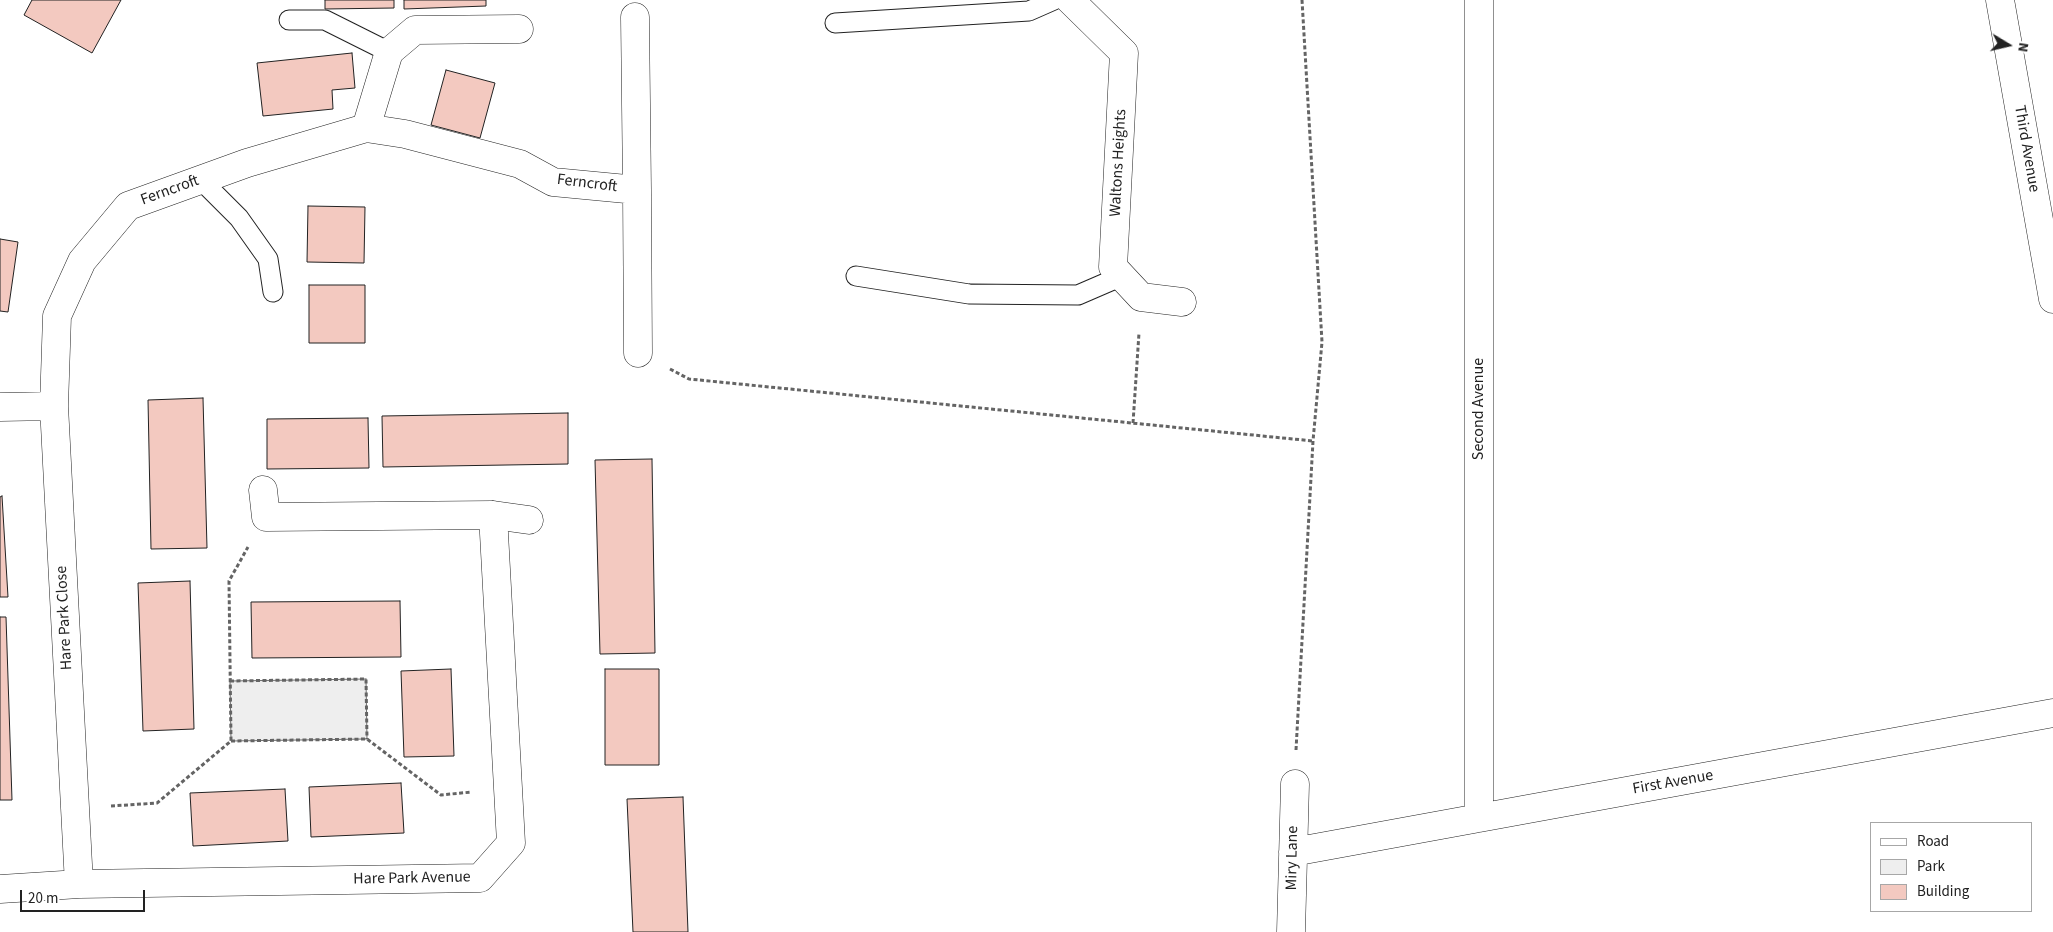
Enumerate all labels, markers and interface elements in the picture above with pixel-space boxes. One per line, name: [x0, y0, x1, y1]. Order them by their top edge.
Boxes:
north arrow: [1983, 20, 2033, 70]
text: N: [2012, 41, 2033, 54]
street label: Third Avenue: [2009, 104, 2043, 194]
street label: Waltons Heights: [1107, 109, 1131, 217]
street label: Ferncroft: [556, 171, 618, 197]
street label: Ferncroft: [138, 172, 202, 210]
street label: Second Avenue: [1469, 358, 1489, 460]
street label: Hare Park Close: [53, 565, 77, 671]
street label: First Avenue: [1631, 766, 1715, 800]
legend: [1870, 822, 2033, 912]
street label: Miry Lane: [1283, 825, 1303, 891]
text: Road: [1917, 831, 1949, 852]
text: Park: [1917, 856, 1945, 877]
street label: Hare Park Avenue: [353, 868, 471, 890]
scale bar: [22, 880, 148, 912]
text: Building: [1917, 881, 1969, 902]
text: 20 m: [28, 888, 58, 909]

